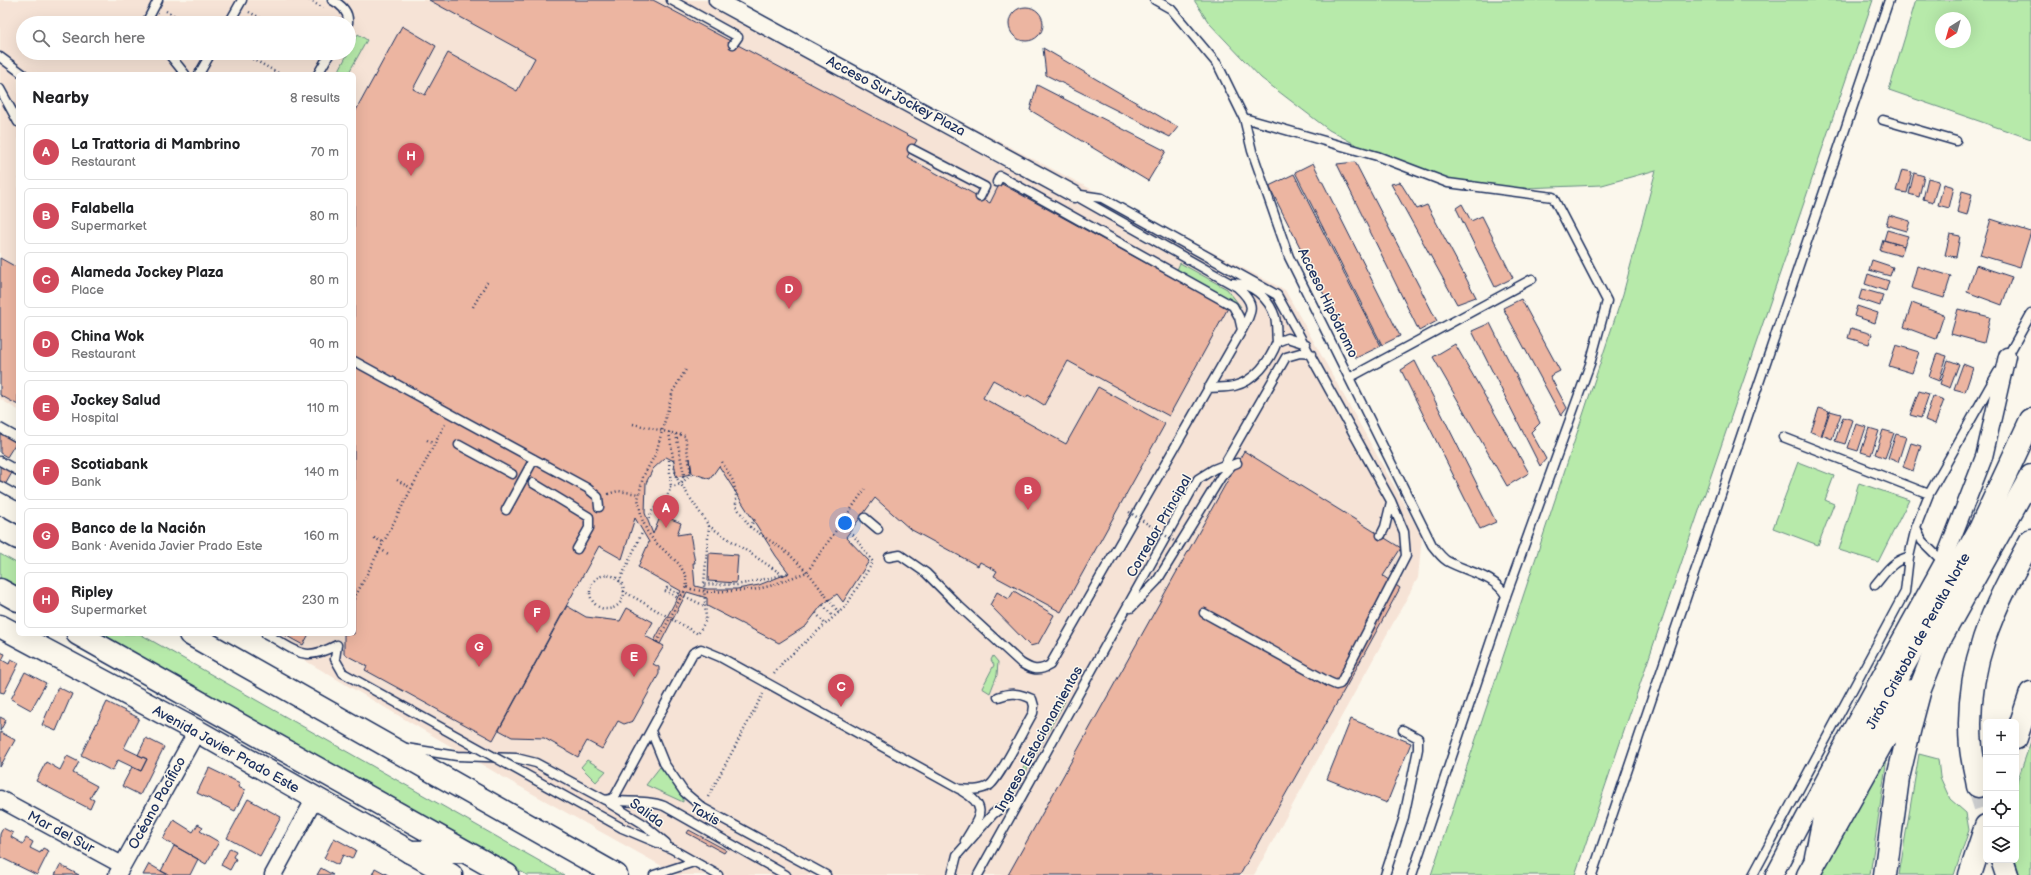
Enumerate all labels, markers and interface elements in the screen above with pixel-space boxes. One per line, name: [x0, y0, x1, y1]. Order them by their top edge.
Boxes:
north arrow: [1935, 12, 1971, 48]
search box: [16, 16, 356, 60]
icon: search: [30, 27, 52, 49]
text: Search here: [62, 29, 145, 48]
street label: Acceso Sur Jockey Plaza: [824, 52, 968, 140]
text: Nearby: [32, 88, 89, 108]
text: 8 results: [290, 90, 340, 106]
text: La Trattoria di Mambrino: [71, 135, 240, 154]
pin: H: [398, 143, 424, 176]
text: A: [42, 144, 50, 160]
text: 70 m: [311, 144, 339, 160]
text: Restaurant: [71, 154, 136, 170]
text: Falabella: [71, 199, 134, 218]
text: B: [41, 208, 51, 224]
text: 80 m: [310, 208, 339, 224]
text: Supermarket: [71, 218, 147, 234]
street label: Acceso Hipódromo: [1294, 245, 1362, 361]
text: Alameda Jockey Plaza: [71, 263, 224, 282]
text: C: [41, 272, 51, 288]
text: 80 m: [310, 272, 339, 288]
pin: D: [776, 276, 802, 309]
text: Place: [71, 282, 104, 298]
text: China Wok: [71, 327, 144, 346]
text: D: [41, 336, 51, 352]
text: 90 m: [310, 336, 339, 352]
text: Restaurant: [71, 346, 136, 362]
text: Jockey Salud: [71, 391, 161, 410]
text: E: [42, 400, 50, 416]
text: 110 m: [307, 400, 339, 416]
text: Hospital: [71, 410, 119, 426]
text: Scotiabank: [71, 455, 148, 474]
text: F: [42, 464, 50, 480]
text: 140 m: [304, 464, 339, 480]
street label: Corredor Principal: [1123, 472, 1195, 580]
text: Bank: [71, 474, 101, 490]
pin: B: [1015, 477, 1041, 510]
pin: A: [653, 495, 679, 528]
your location: [835, 513, 855, 533]
text: Banco de la Nación: [71, 519, 206, 538]
text: G: [41, 528, 51, 544]
text: 160 m: [304, 528, 339, 544]
text: Bank · Avenida Javier Prado Este: [71, 538, 263, 554]
street label: Jirón Cristobal de Peralta Norte: [1862, 550, 1974, 732]
text: Ripley: [71, 583, 113, 602]
text: H: [41, 592, 51, 608]
text: 230 m: [302, 592, 339, 608]
pin: F: [524, 600, 550, 633]
text: Supermarket: [71, 602, 147, 618]
pin: G: [466, 634, 492, 667]
pin: E: [621, 644, 647, 677]
street label: Ingreso Estacionamientos: [992, 663, 1086, 815]
pin: C: [828, 674, 854, 707]
street label: Avenida Javier Prado Este: [150, 702, 302, 796]
map controls: [1983, 719, 2019, 863]
button: +: [1983, 719, 2019, 755]
street label: Océano Pacífico: [125, 754, 189, 852]
button: −: [1983, 755, 2019, 791]
button: locate: [1983, 791, 2019, 827]
street label: Salida: [626, 795, 668, 831]
street label: Taxis: [687, 799, 723, 829]
street label: Mar del Sur: [25, 807, 98, 857]
button: layers: [1983, 827, 2019, 863]

